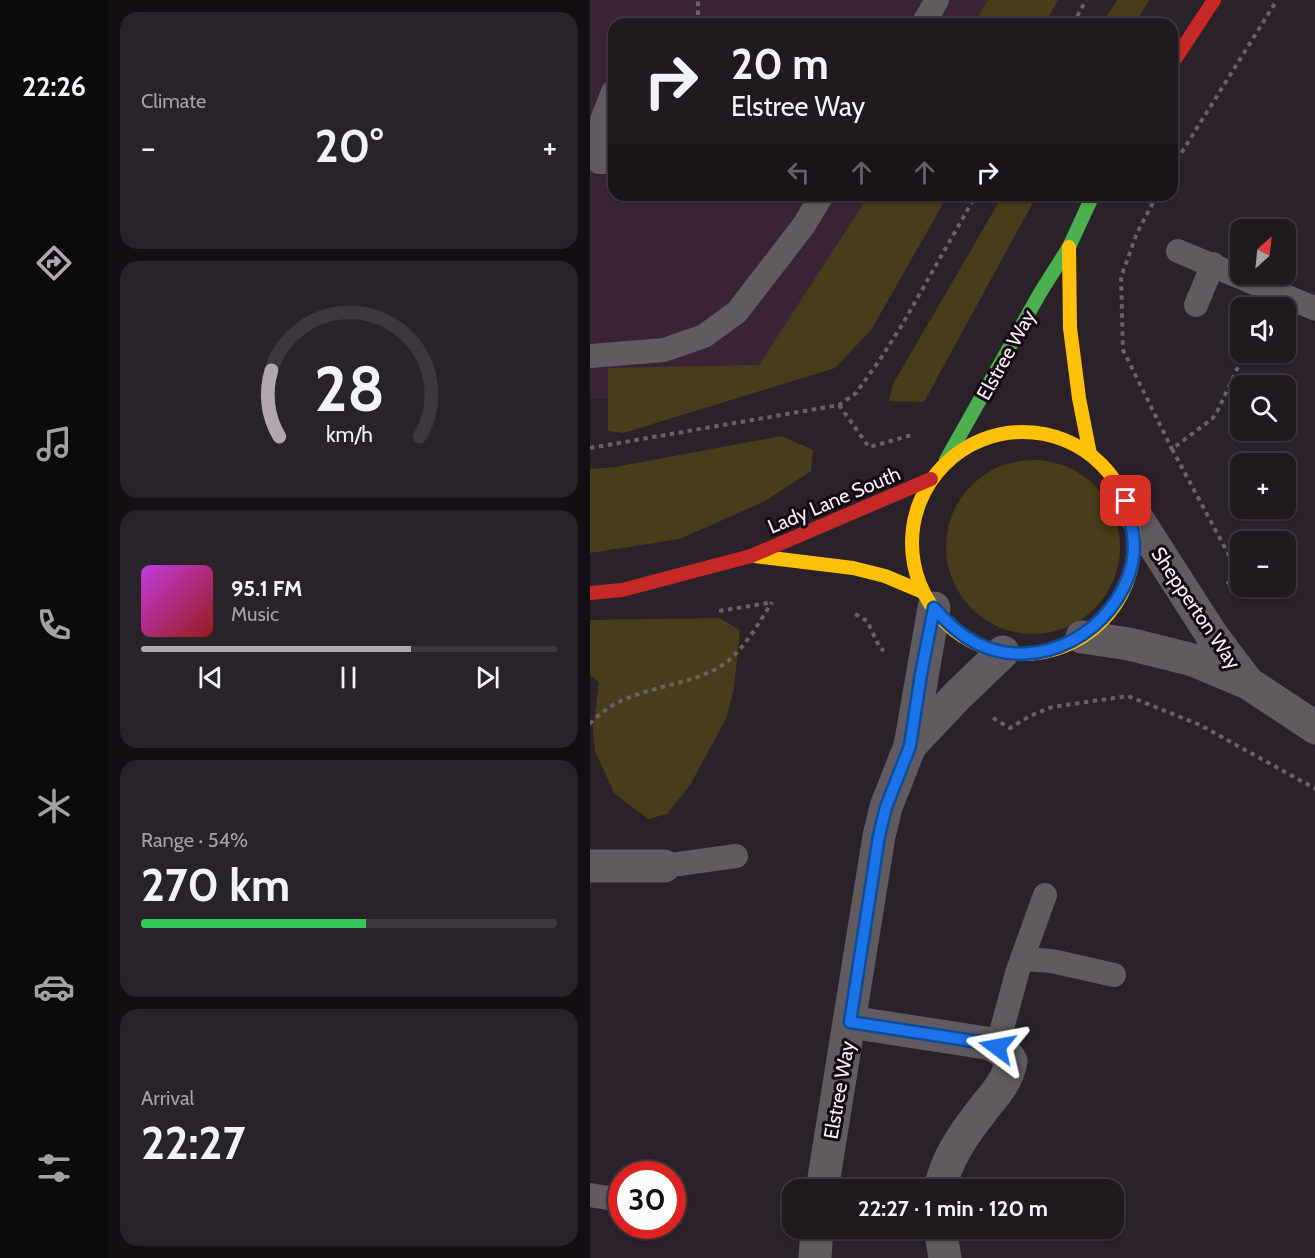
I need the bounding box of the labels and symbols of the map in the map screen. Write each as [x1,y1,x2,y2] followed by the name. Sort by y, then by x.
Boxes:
[1230,219,1296,285] north arrow
[971,306,1041,404] street label: Elstree Way
[764,461,904,539] street label: Lady Lane South
[1100,475,1151,526] pin
[1146,542,1246,674] street label: Shepperton Way
[965,1015,1029,1079] position arrow
[819,1039,859,1141] street label: Elstree Way
[608,1161,686,1239] speed limit sign: 30

